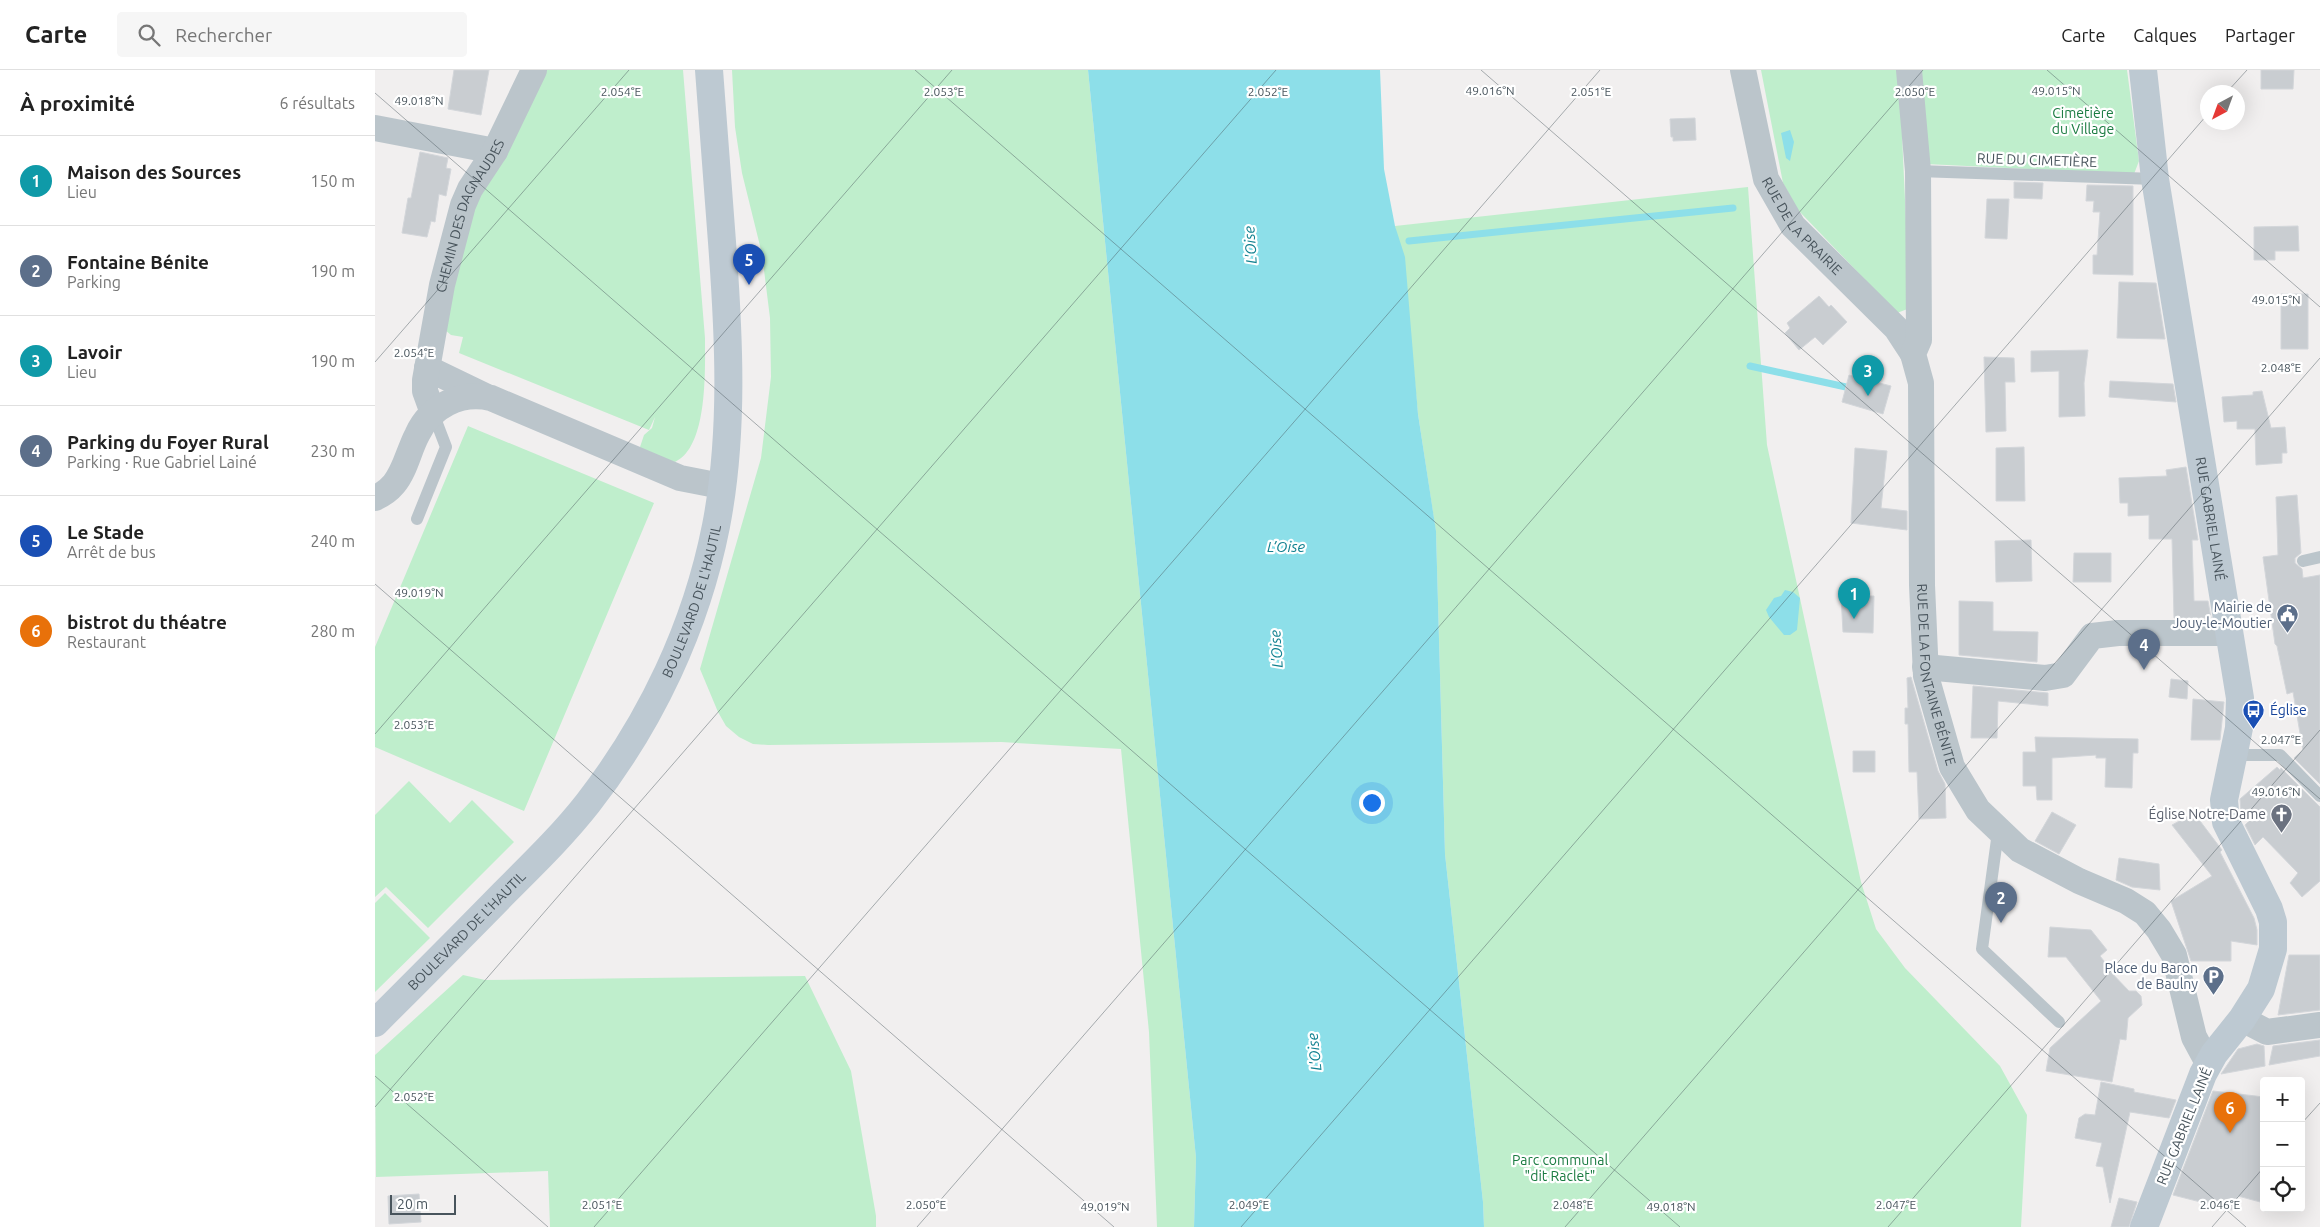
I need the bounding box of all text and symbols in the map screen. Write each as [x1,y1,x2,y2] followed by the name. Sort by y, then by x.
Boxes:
[117,12,467,57] search box
[25,21,87,48] text: Carte
[135,21,163,49] icon: search
[175,24,272,46] text: Rechercher
[2061,25,2105,45] text: Carte
[2133,25,2197,45] text: Calques
[2225,25,2295,45] text: Partager
[1465,84,1515,97] text: 49.016°N
[2031,84,2081,97] text: 49.015°N
[601,85,642,98] text: 2.054°E
[924,85,965,98] text: 2.053°E
[1248,85,1289,98] text: 2.052°E
[1571,85,1612,98] text: 2.051°E
[1895,85,1936,98] text: 2.050°E
[2200,85,2245,130] north arrow
[20,91,135,115] text: À proximité
[279,94,355,112] text: 6 résultats
[394,94,444,107] text: 49.018°N
[2052,105,2114,137] park label: Cimetière du Village
[433,137,507,294] street label: CHEMIN DES DAGNAUDES
[1977,149,2097,170] street label: RUE DU CIMETIÈRE
[67,161,241,183] text: Maison des Sources
[31,172,41,190] text: 1
[310,172,355,190] text: 150 m
[1759,174,1845,278] street label: RUE DE LA PRAIRIE
[67,183,97,201] text: Lieu
[1240,225,1260,265] water label: L'Oise
[733,244,765,285] pin: 5
[67,251,209,273] text: Fontaine Bénite
[31,262,41,280] text: 2
[310,262,355,280] text: 190 m
[67,273,121,291] text: Parking
[2251,293,2301,306] text: 49.015°N
[67,341,122,363] text: Lavoir
[394,346,435,359] text: 2.054°E
[31,352,41,370] text: 3
[310,352,355,370] text: 190 m
[1852,355,1884,396] pin: 3
[2261,361,2302,374] text: 2.048°E
[67,363,97,381] text: Lieu
[67,431,269,453] text: Parking du Foyer Rural
[31,442,41,460] text: 4
[310,442,355,460] text: 230 m
[67,453,257,471] text: Parking · Rue Gabriel Lainé
[2193,456,2230,582] street label: RUE GABRIEL LAINÉ
[67,521,144,543] text: Le Stade
[659,523,724,680] street label: BOULEVARD DE L'HAUTIL
[31,532,41,550] text: 5
[310,532,355,550] text: 240 m
[1267,538,1306,555] water label: L’Oise
[67,543,156,561] text: Arrêt de bus
[1838,578,1870,619] pin: 1
[1914,583,1959,768] street label: RUE DE LA FONTAINE BÉNITE
[394,586,444,599] text: 49.019°N
[2172,599,2273,631] place label: Mairie de Jouy-le-Moutier
[2276,603,2300,634] public building icon: Mairie de Jouy-le-Moutier
[67,611,227,633] text: bistrot du théatre
[31,622,41,640] text: 6
[310,622,355,640] text: 280 m
[1266,629,1286,669] water label: L'Oise
[2128,629,2160,670] pin: 4
[67,633,146,651] text: Restaurant
[2242,698,2266,729] bus stop icon: Église
[2270,701,2307,718] place label: Église
[394,718,435,731] text: 2.053°E
[2261,733,2302,746] text: 2.047°E
[2251,785,2301,798] text: 49.016°N
[1359,790,1385,816] your location
[2270,802,2294,833] church icon: Église Notre-Dame
[2149,805,2266,822] place label: Église Notre-Dame
[405,868,529,993] street label: BOULEVARD DE L'HAUTIL
[1985,882,2017,923] pin: 2
[2104,960,2198,992] place label: Place du Baron de Baulny
[2202,964,2226,995] parking icon: Place du Baron de Baulny
[1304,1032,1324,1072] water label: L'Oise
[2152,1064,2215,1187] street label: RUE GABRIEL LAINÉ
[2260,1077,2305,1212] map controls
[2260,1077,2305,1122] button: +
[394,1090,435,1103] text: 2.052°E
[2214,1092,2246,1133] pin: 6
[2260,1122,2305,1167] button: −
[1512,1152,1608,1184] park label: Parc communal "dit Raclet"
[2260,1167,2305,1212] button: locate
[390,1192,456,1215] scale bar
[397,1196,428,1212] text: 20 m
[582,1198,623,1211] text: 2.051°E
[906,1198,947,1211] text: 2.050°E
[1229,1198,1270,1211] text: 2.049°E
[1553,1198,1594,1211] text: 2.048°E
[1876,1198,1917,1211] text: 2.047°E
[2200,1198,2241,1211] text: 2.046°E
[1080,1200,1130,1213] text: 49.019°N
[1646,1200,1696,1213] text: 49.018°N

